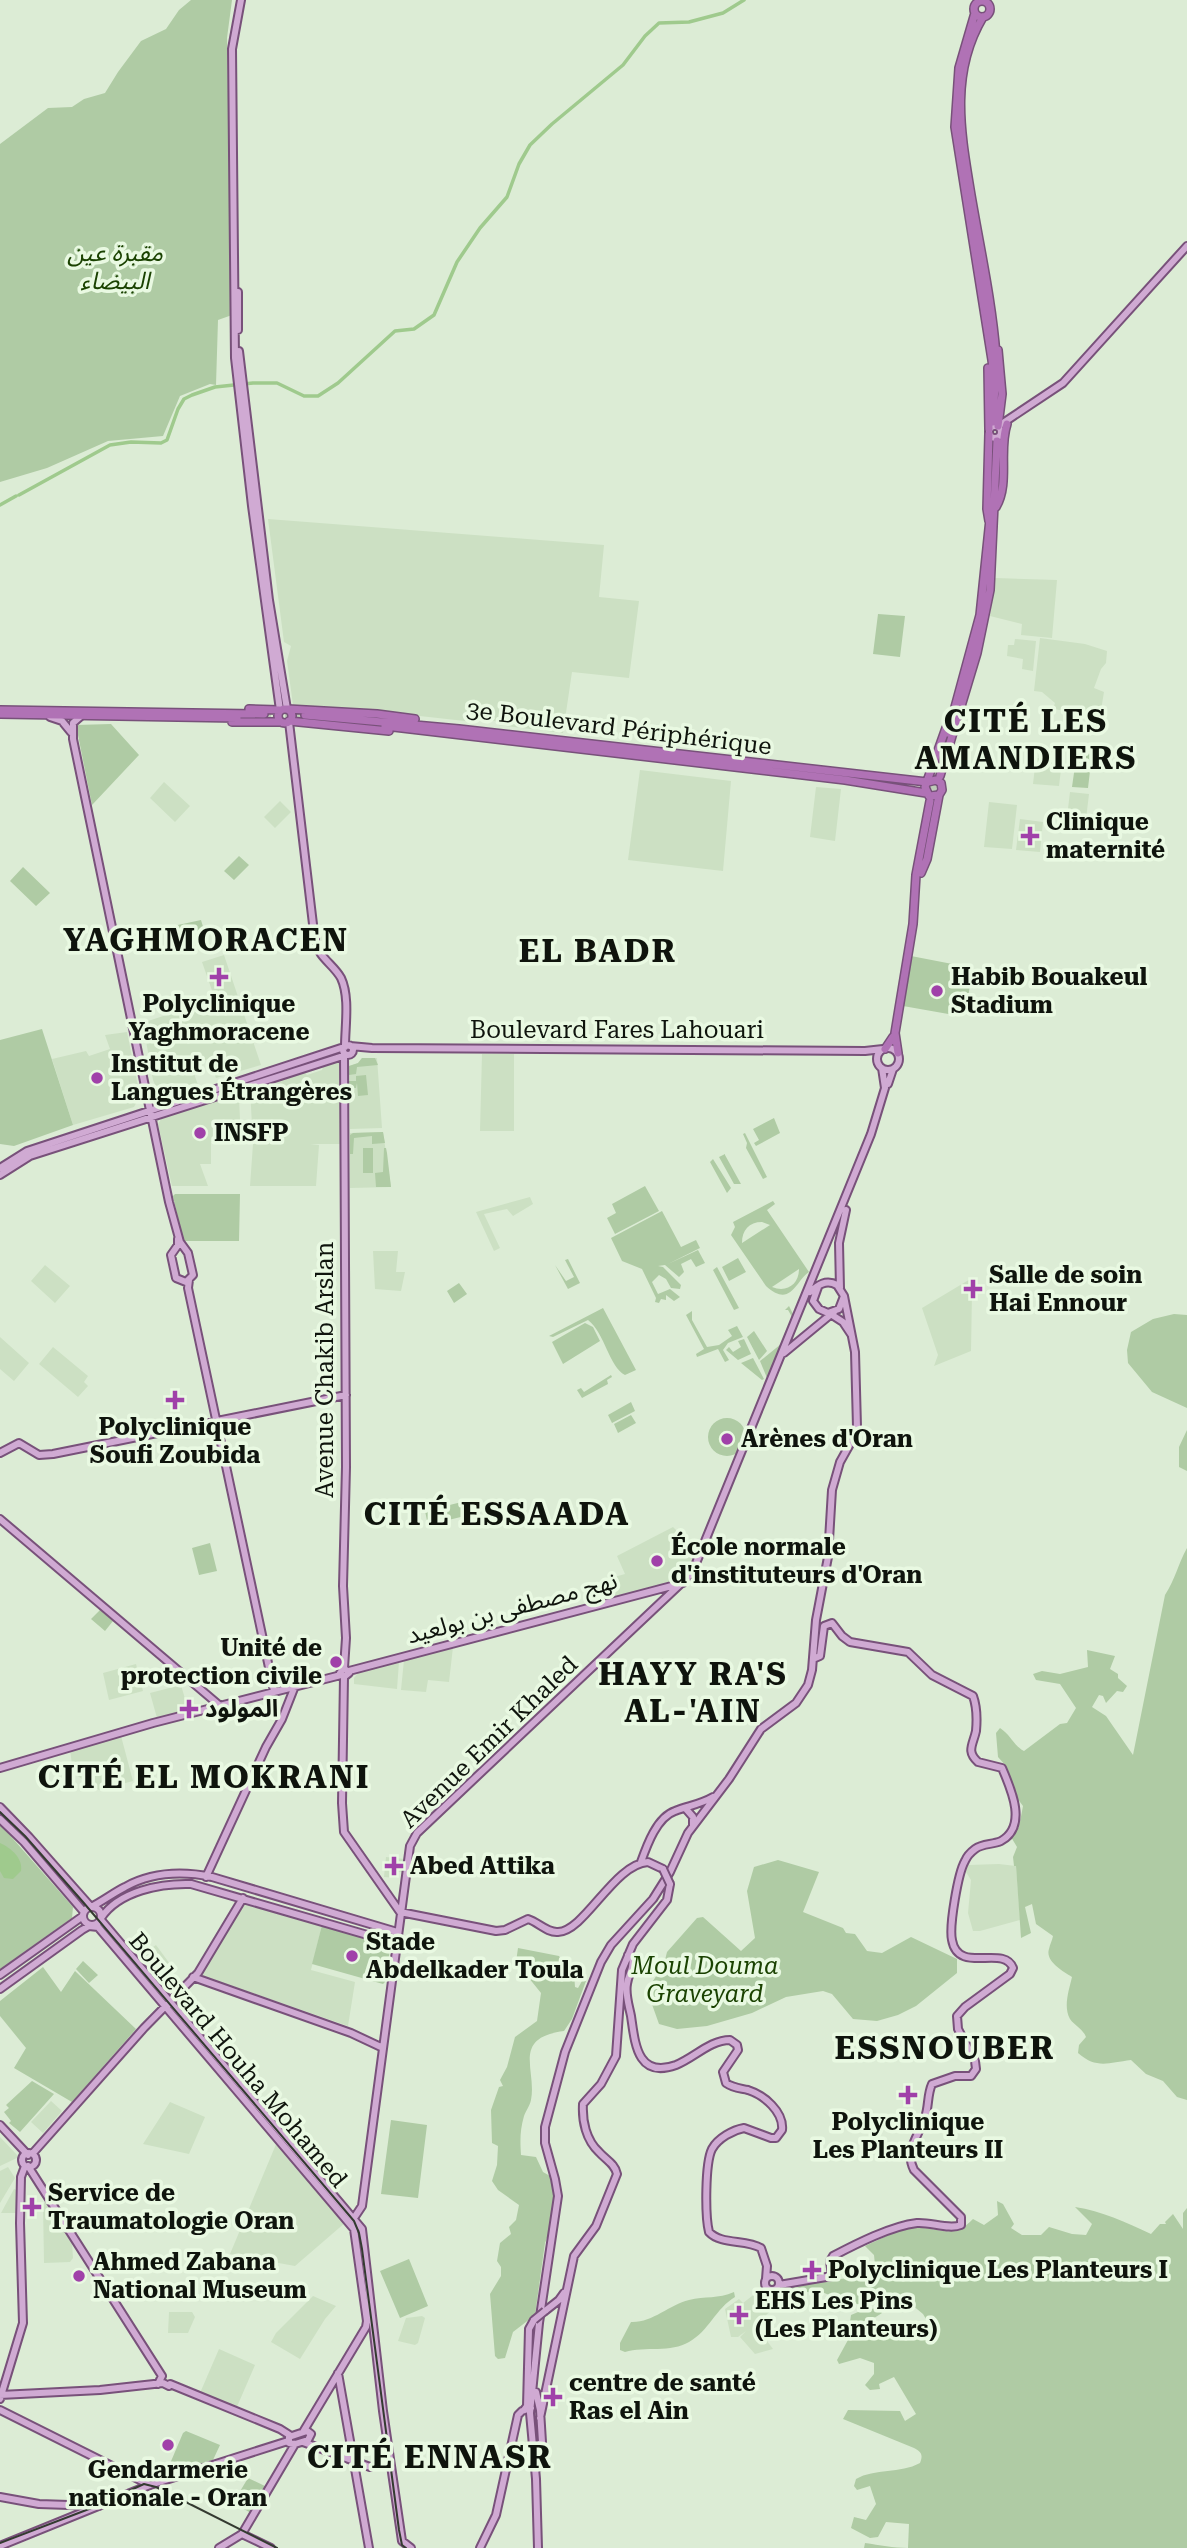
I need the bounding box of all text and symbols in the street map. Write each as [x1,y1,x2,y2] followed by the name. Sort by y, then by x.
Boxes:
[67,239,163,295] park label: مقبرة عين البيضاء
[465,695,773,761] street label: 3e Boulevard Périphérique
[915,701,1137,777] district label: CITÉ LES AMANDIERS
[1046,808,1165,864] place label: Clinique maternité
[1020,826,1040,846] marker: Clinique maternité
[63,921,349,959] district label: YAGHMORACEN
[519,932,677,970] district label: EL BADR
[951,963,1147,1019] place label: Habib Bouakeul Stadium
[209,967,229,987] marker: Polyclinique Yaghmoracene
[929,983,945,999] marker: Habib Bouakeul Stadium
[128,990,310,1046] place label: Polyclinique Yaghmoracene
[470,1016,764,1044] street label: Boulevard Fares Lahouari
[111,1050,352,1106] place label: Institut de Langues Étrangères
[89,1070,105,1086] marker: Institut de Langues Étrangères
[214,1119,289,1147] place label: INSFP
[192,1125,208,1141] marker: INSFP
[311,1242,339,1498] street label: Avenue Chakib Arslan
[989,1261,1142,1317] place label: Salle de soin Hai Ennour
[963,1279,983,1299] marker: Salle de soin Hai Ennour
[165,1390,185,1410] marker: Polyclinique Soufi Zoubida
[90,1413,260,1469] place label: Polyclinique Soufi Zoubida
[741,1425,913,1453] place label: Arènes d'Oran
[719,1431,735,1447] marker: Arènes d'Oran
[364,1494,630,1533] district label: CITÉ ESSAADA
[671,1531,922,1589] place label: École normale d'instituteurs d'Oran
[649,1553,665,1569] marker: École normale d'instituteurs d'Oran
[404,1566,621,1652] street label: نهج مصطفى بن بولعيد
[121,1634,322,1690] place label: Unité de protection civile
[395,1650,583,1834] street label: Avenue Emir Khaled
[328,1654,344,1670] marker: Unité de protection civile
[598,1655,788,1730] district label: HAYY RA'S AL-'AIN
[205,1695,278,1723] place label: المولود
[179,1699,199,1719] marker: المولود
[38,1757,370,1796] district label: CITÉ EL MOKRANI
[410,1852,555,1880] place label: Abed Attika
[384,1856,404,1876] marker: Abed Attika
[123,1927,353,2193] street label: Boulevard Houha Mohamed
[366,1928,584,1984] place label: Stade Abdelkader Toula
[344,1948,360,1964] marker: Stade Abdelkader Toula
[630,1952,779,2008] park label: Moul Douma Graveyard
[834,2029,1056,2067] district label: ESSNOUBER
[898,2085,918,2105] marker: Polyclinique Les Planteurs II
[813,2108,1003,2164] place label: Polyclinique Les Planteurs II
[48,2179,294,2235] place label: Service de Traumatologie Oran
[22,2197,42,2217] marker: Service de Traumatologie Oran
[93,2248,307,2304] place label: Ahmed Zabana National Museum
[828,2256,1168,2284] place label: Polyclinique Les Planteurs I
[802,2260,822,2280] marker: Polyclinique Les Planteurs I
[71,2268,87,2284] marker: Ahmed Zabana National Museum
[755,2287,938,2343] place label: EHS Les Pins (Les Planteurs)
[729,2305,749,2325] marker: EHS Les Pins (Les Planteurs)
[569,2369,756,2425] place label: centre de santé Ras el Ain
[543,2387,563,2407] marker: centre de santé Ras el Ain
[160,2437,176,2453] marker: Gendarmerie nationale - Oran
[307,2437,553,2476] district label: CITÉ ENNASR
[69,2456,267,2512] place label: Gendarmerie nationale - Oran

